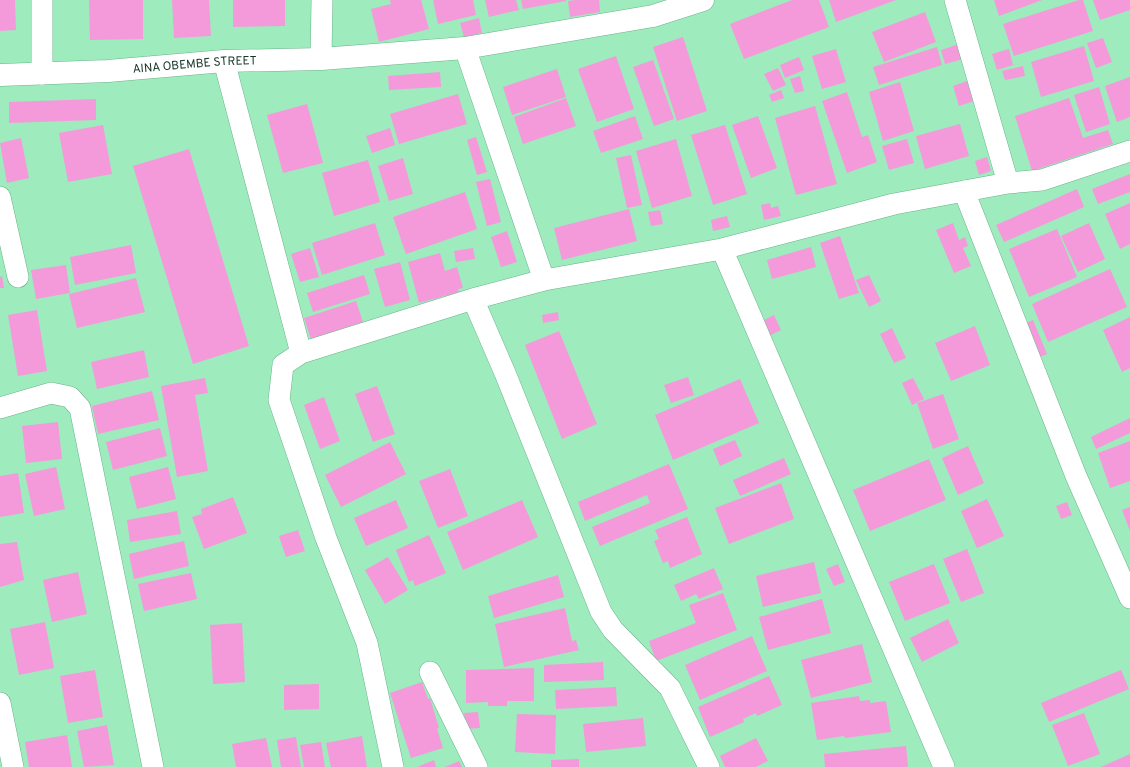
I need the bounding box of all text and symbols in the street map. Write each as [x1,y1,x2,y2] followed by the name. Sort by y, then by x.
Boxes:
[132,53,257,78] street label: AINA OBEMBE STREET

